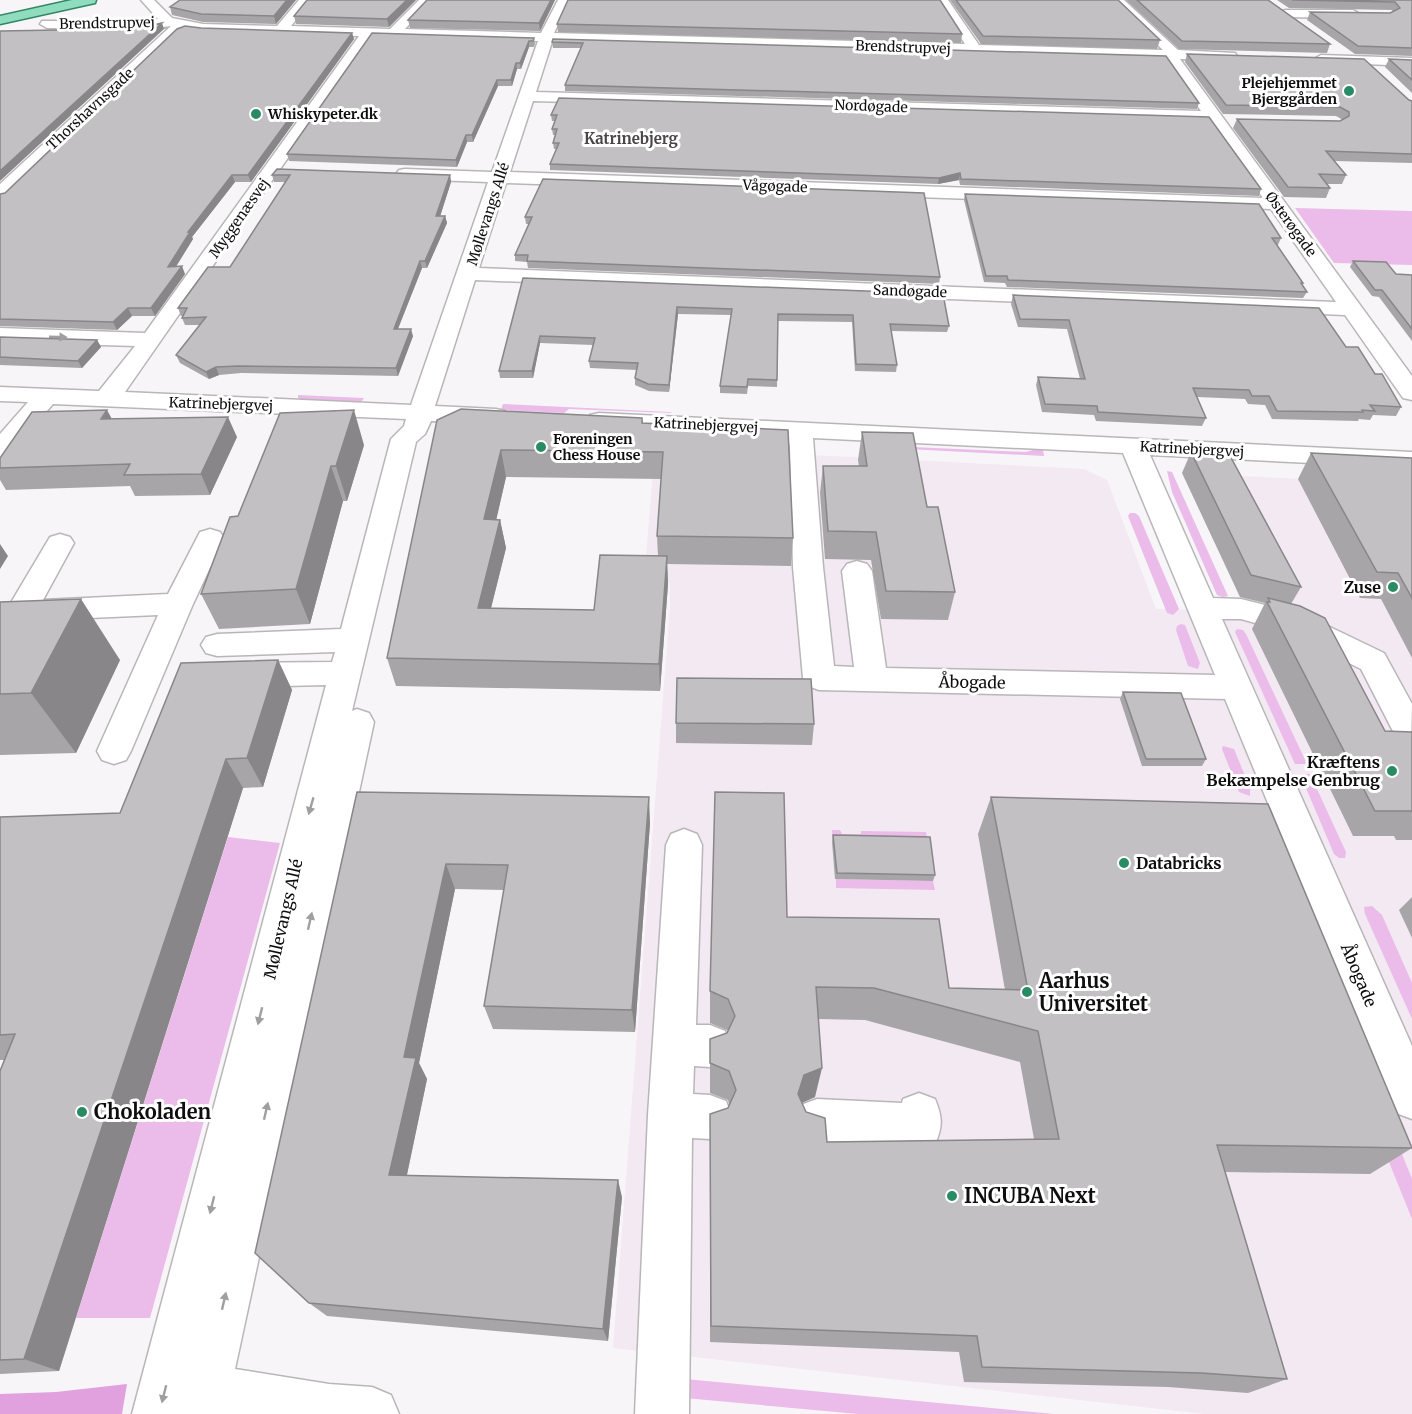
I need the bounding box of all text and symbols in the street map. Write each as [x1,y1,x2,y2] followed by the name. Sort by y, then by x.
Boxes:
[59,13,155,33] street label: Brendstrupvej
[855,36,951,58] street label: Brendstrupvej
[43,64,137,154] street label: Thorshavnsgade
[1241,74,1337,108] place label: Plejehjemmet Bjerggården
[1342,84,1356,98] marker: Plejehjemmet Bjerggården
[834,96,908,116] street label: Nordøgade
[267,105,379,123] place label: Whiskypeter.dk
[249,107,263,121] marker: Whiskypeter.dk
[584,129,679,148] district label: Katrinebjerg
[463,160,513,268] street label: Møllevangs Allé
[205,175,273,261] street label: Myggenæsvej
[741,176,808,196] street label: Vågøgade
[1261,188,1321,260] street label: Østerøgade
[873,281,947,301] street label: Sandøgade
[49,332,68,341] one-way arrow
[168,393,274,415] street label: Katrinebjergvej
[653,413,759,437] street label: Katrinebjergvej
[553,430,641,464] place label: Foreningen Chess House
[1139,437,1245,461] street label: Katrinebjergvej
[534,440,548,454] marker: Foreningen Chess House
[1344,577,1381,597] place label: Zuse
[1386,580,1400,594] marker: Zuse
[937,670,1006,693] street label: Åbogade
[1206,752,1380,790] place label: Kræftens Bekæmpelse Genbrug
[1385,764,1399,778] marker: Kræftens Bekæmpelse Genbrug
[306,797,315,815] one-way arrow
[1136,853,1222,873] place label: Databricks
[1117,856,1131,870] marker: Databricks
[259,857,307,981] street label: Møllevangs Allé
[305,912,315,930] one-way arrow
[1336,939,1382,1010] street label: Åbogade
[1038,968,1148,1016] place label: Aarhus Universitet
[1020,985,1034,999] marker: Aarhus Universitet
[254,1007,264,1025] one-way arrow
[94,1099,211,1124] place label: Chokoladen
[262,1102,272,1120] one-way arrow
[75,1105,89,1119] marker: Chokoladen
[964,1183,1096,1208] place label: INCUBA Next
[945,1189,959,1203] marker: INCUBA Next
[206,1196,216,1214] one-way arrow
[220,1291,229,1310] one-way arrow
[159,1385,168,1403] one-way arrow

